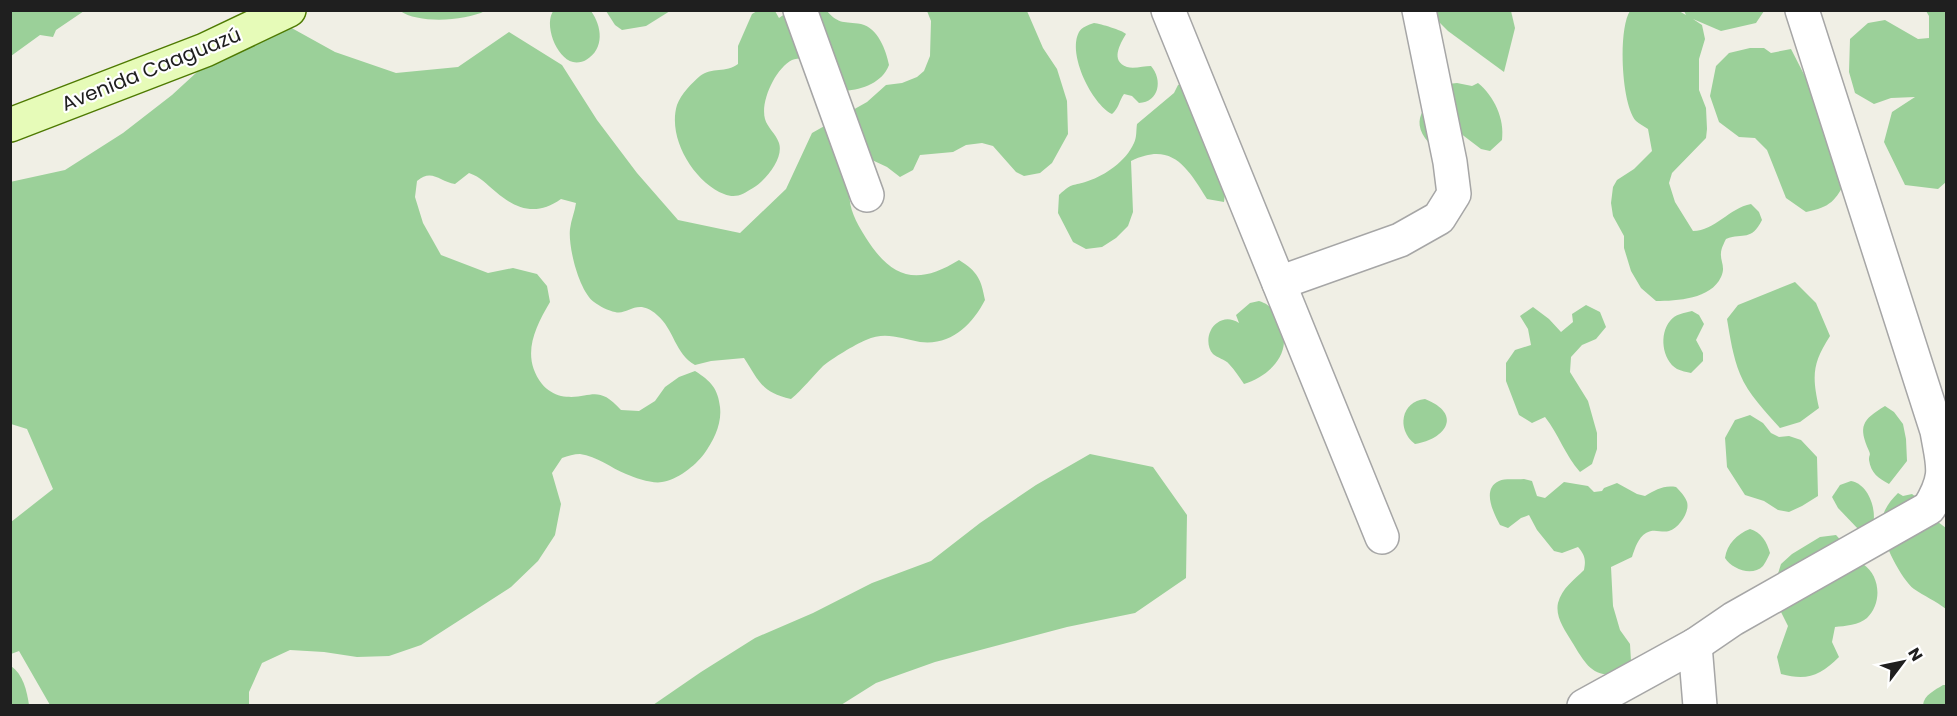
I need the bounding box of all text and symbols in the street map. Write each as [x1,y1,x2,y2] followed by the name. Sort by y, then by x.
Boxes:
[57,20,245,118] street label: Avenida Caaguazú
[1873,632,1933,692] north arrow
[1902,643,1928,666] text: N

